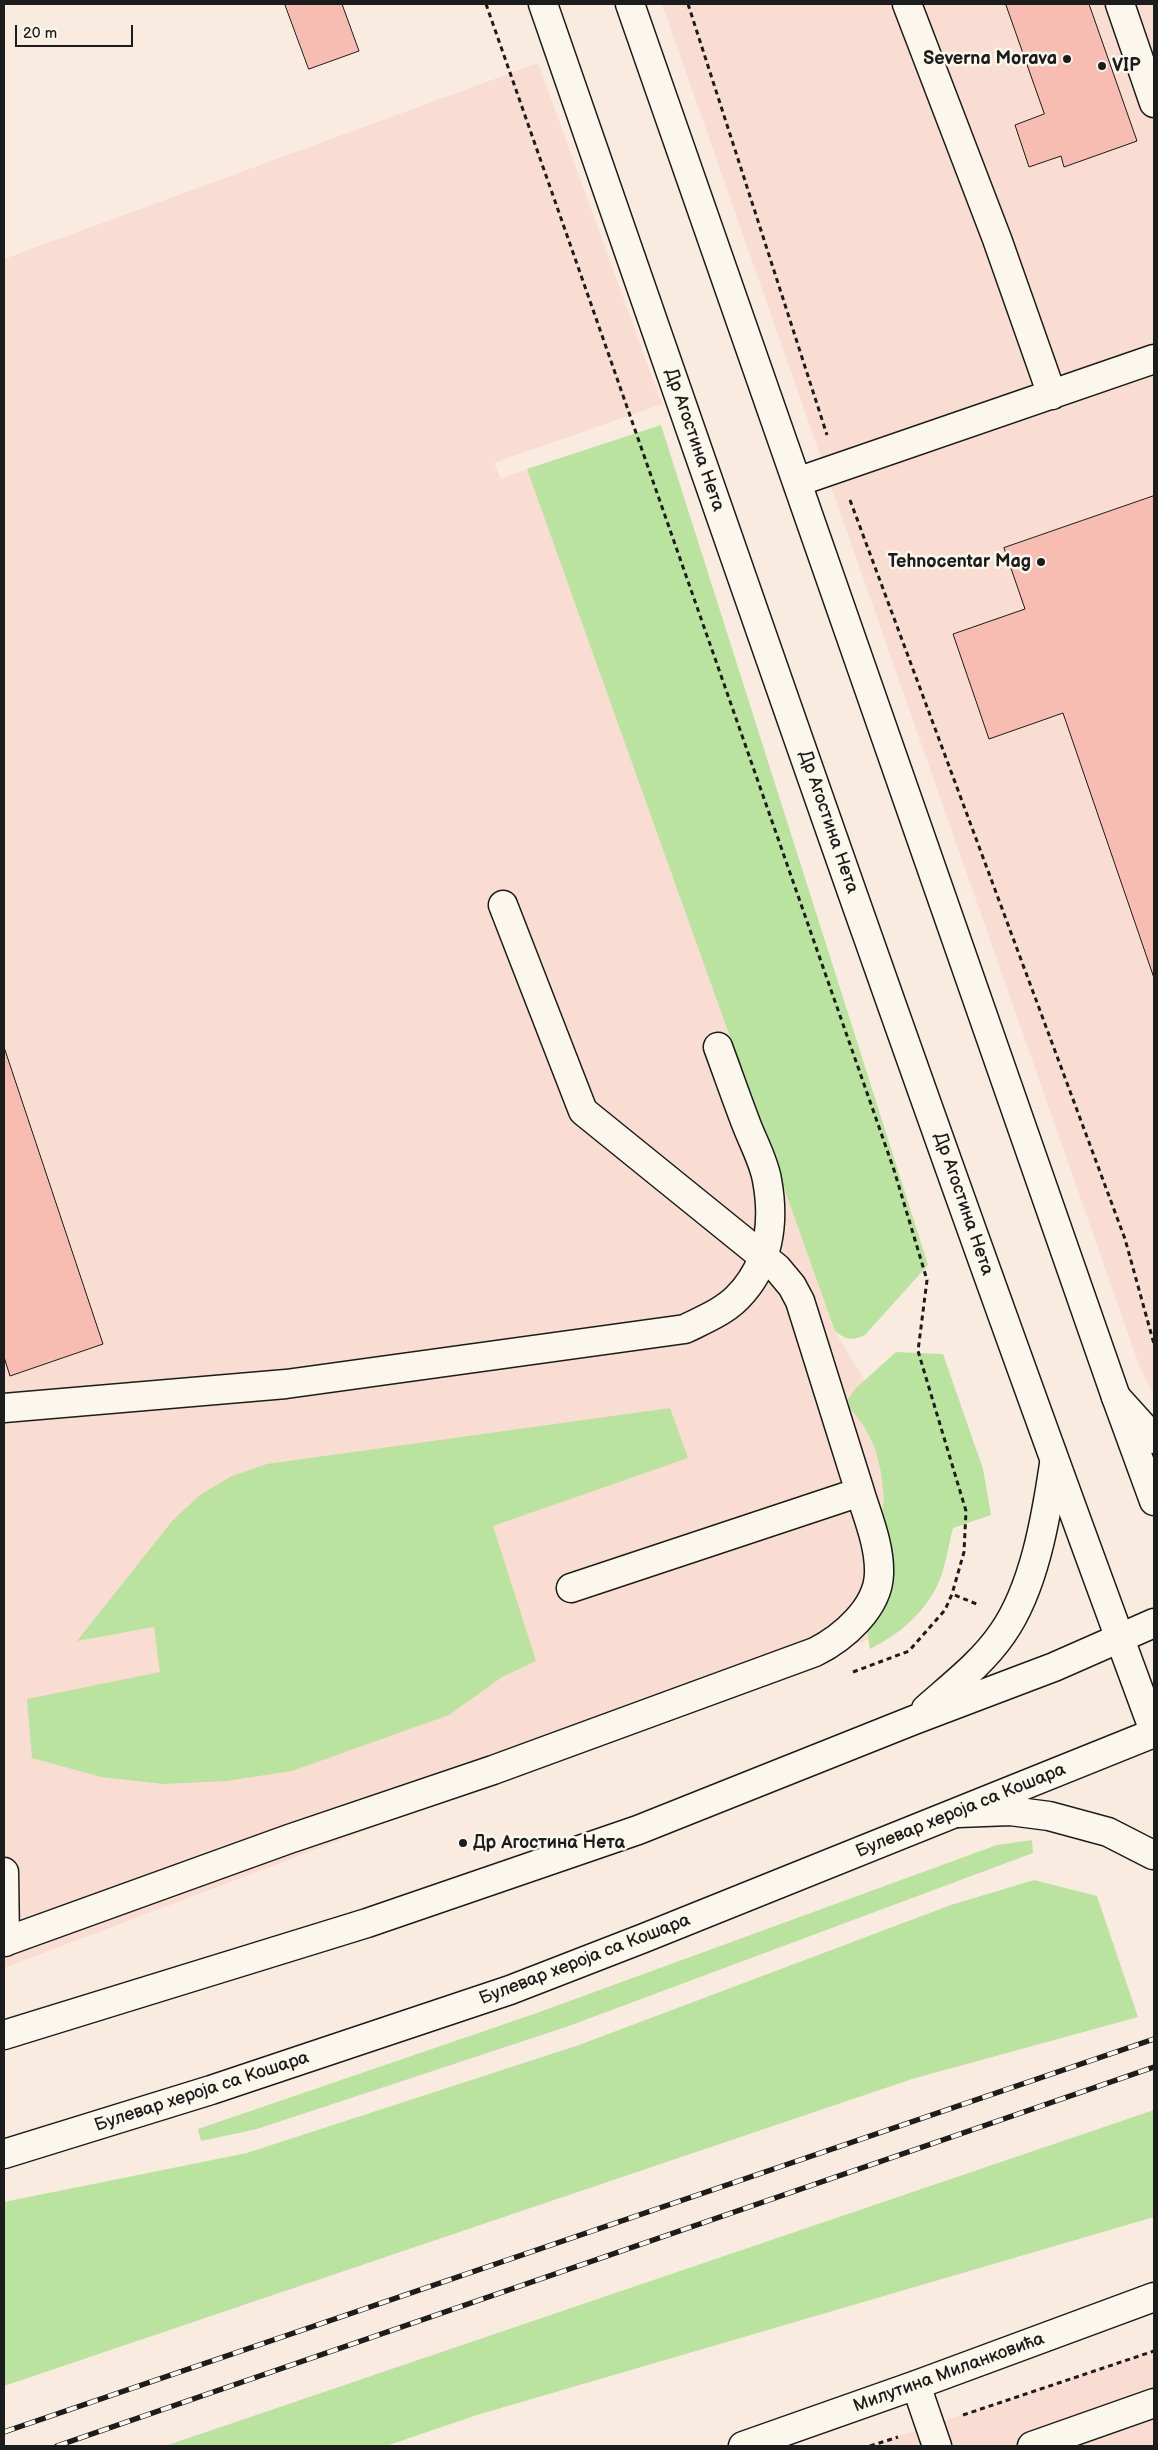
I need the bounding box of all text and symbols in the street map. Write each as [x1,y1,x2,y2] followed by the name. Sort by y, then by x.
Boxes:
[18,15,135,47] scale bar
[23,24,57,43] text: 20 m
[923,48,1057,70] place label: Severna Morava
[1061,53,1073,65] marker: Severna Morava
[1112,55,1140,77] place label: VIP
[1096,60,1108,72] marker: VIP
[659,366,729,514] street label: Др Агостина Нета
[888,551,1031,573] place label: Tehnocentar Mag
[1035,556,1047,568] marker: Tehnocentar Mag
[793,748,863,896] street label: Др Агостина Нета
[928,1130,998,1278] street label: Др Агостина Нета
[853,1759,1069,1863] street label: Булевар хероја са Кошара
[473,1832,625,1854] place label: Др Агостина Нета
[457,1837,469,1849] marker: Др Агостина Нета
[477,1910,693,2010] street label: Булевар хероја са Кошара
[92,2047,312,2137] street label: Булевар хероја са Кошара
[851,2328,1047,2418] street label: Милутина Миланковића

